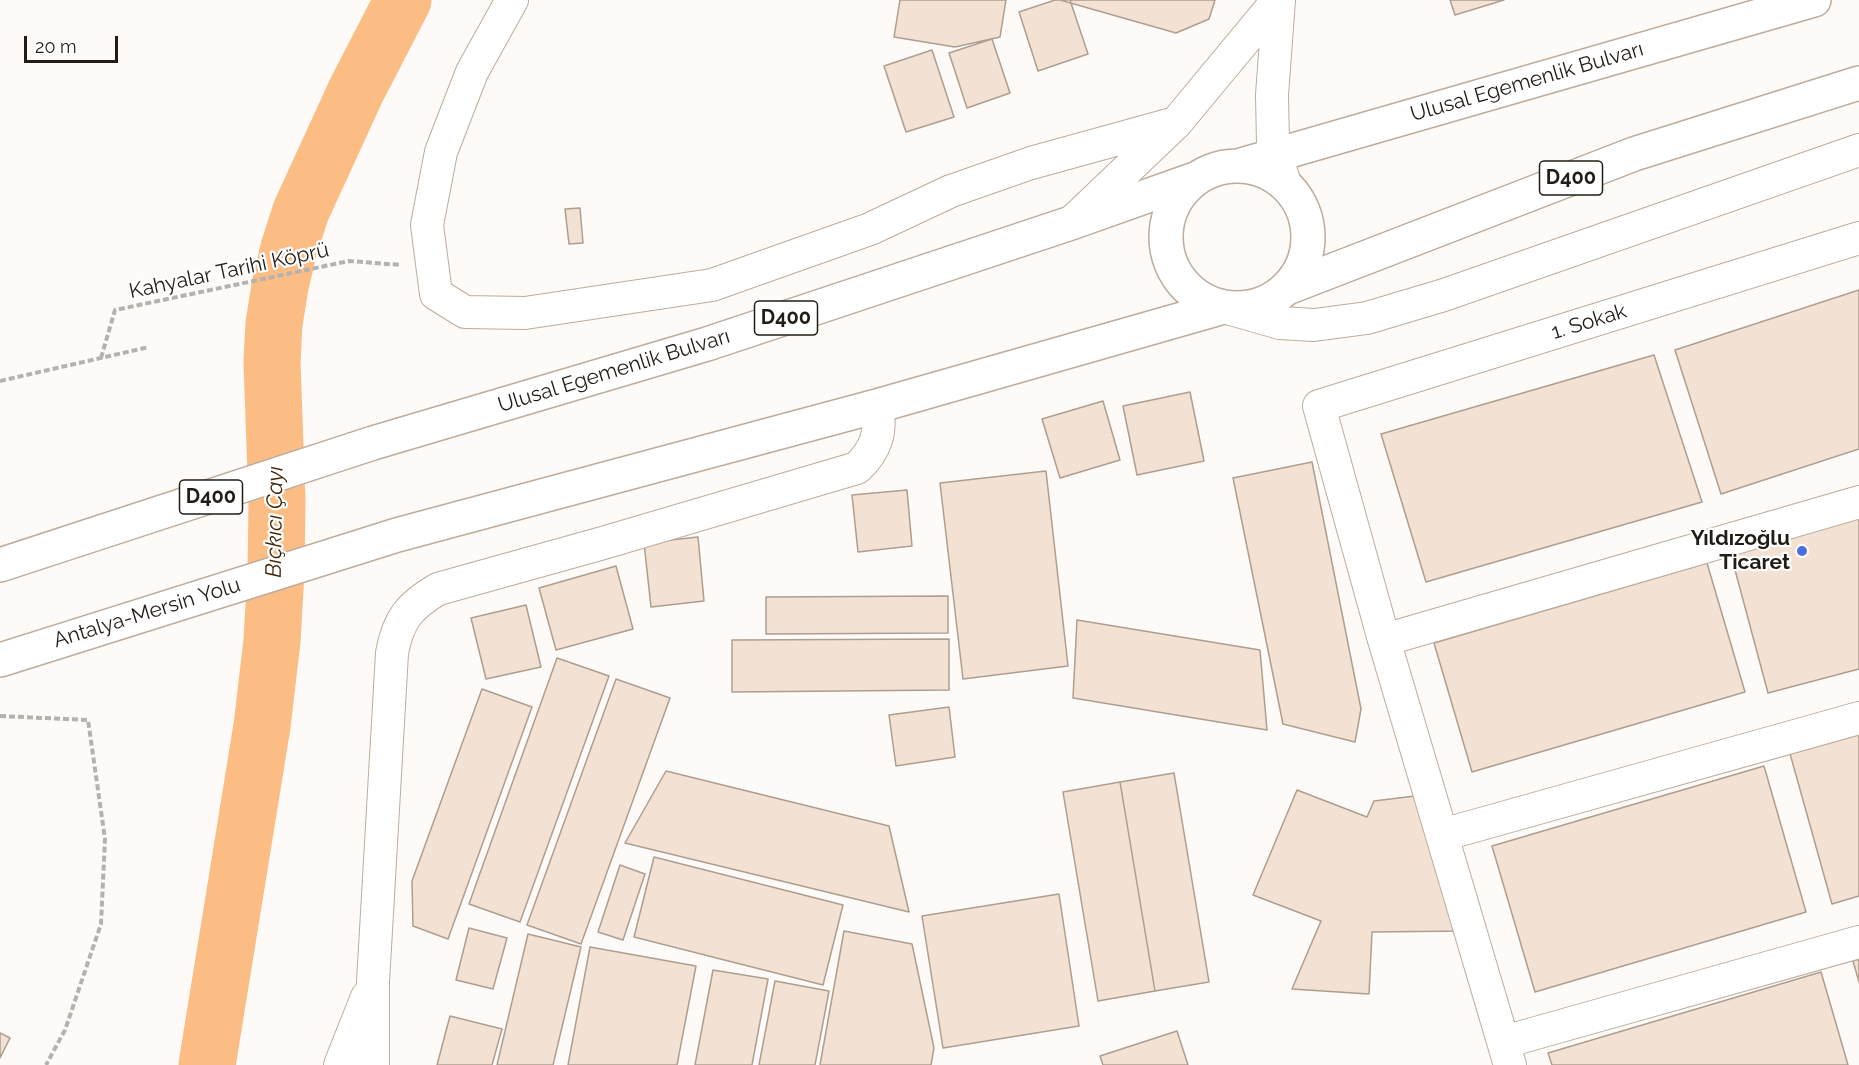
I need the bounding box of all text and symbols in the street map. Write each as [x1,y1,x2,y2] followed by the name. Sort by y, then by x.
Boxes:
[27,24,122,62] scale bar
[35,36,77,57] text: 20 m
[1408,37,1646,127] street label: Ulusal Egemenlik Bulvarı
[1540,161,1602,195] road number: D400
[127,238,331,304] street label: Kahyalar Tarihi Köprü
[1548,299,1630,345] street label: 1. Sokak
[754,301,818,335] road number: D400
[495,324,733,418] street label: Ulusal Egemenlik Bulvarı
[261,466,289,578] water label: Bıçkıcı Çayı
[180,480,242,514] road number: D400
[1691,526,1790,576] place label: Yıldızoğlu Ticaret
[1795,544,1809,558] marker: Yıldızoğlu Ticaret
[50,573,244,653] street label: Antalya-Mersin Yolu

